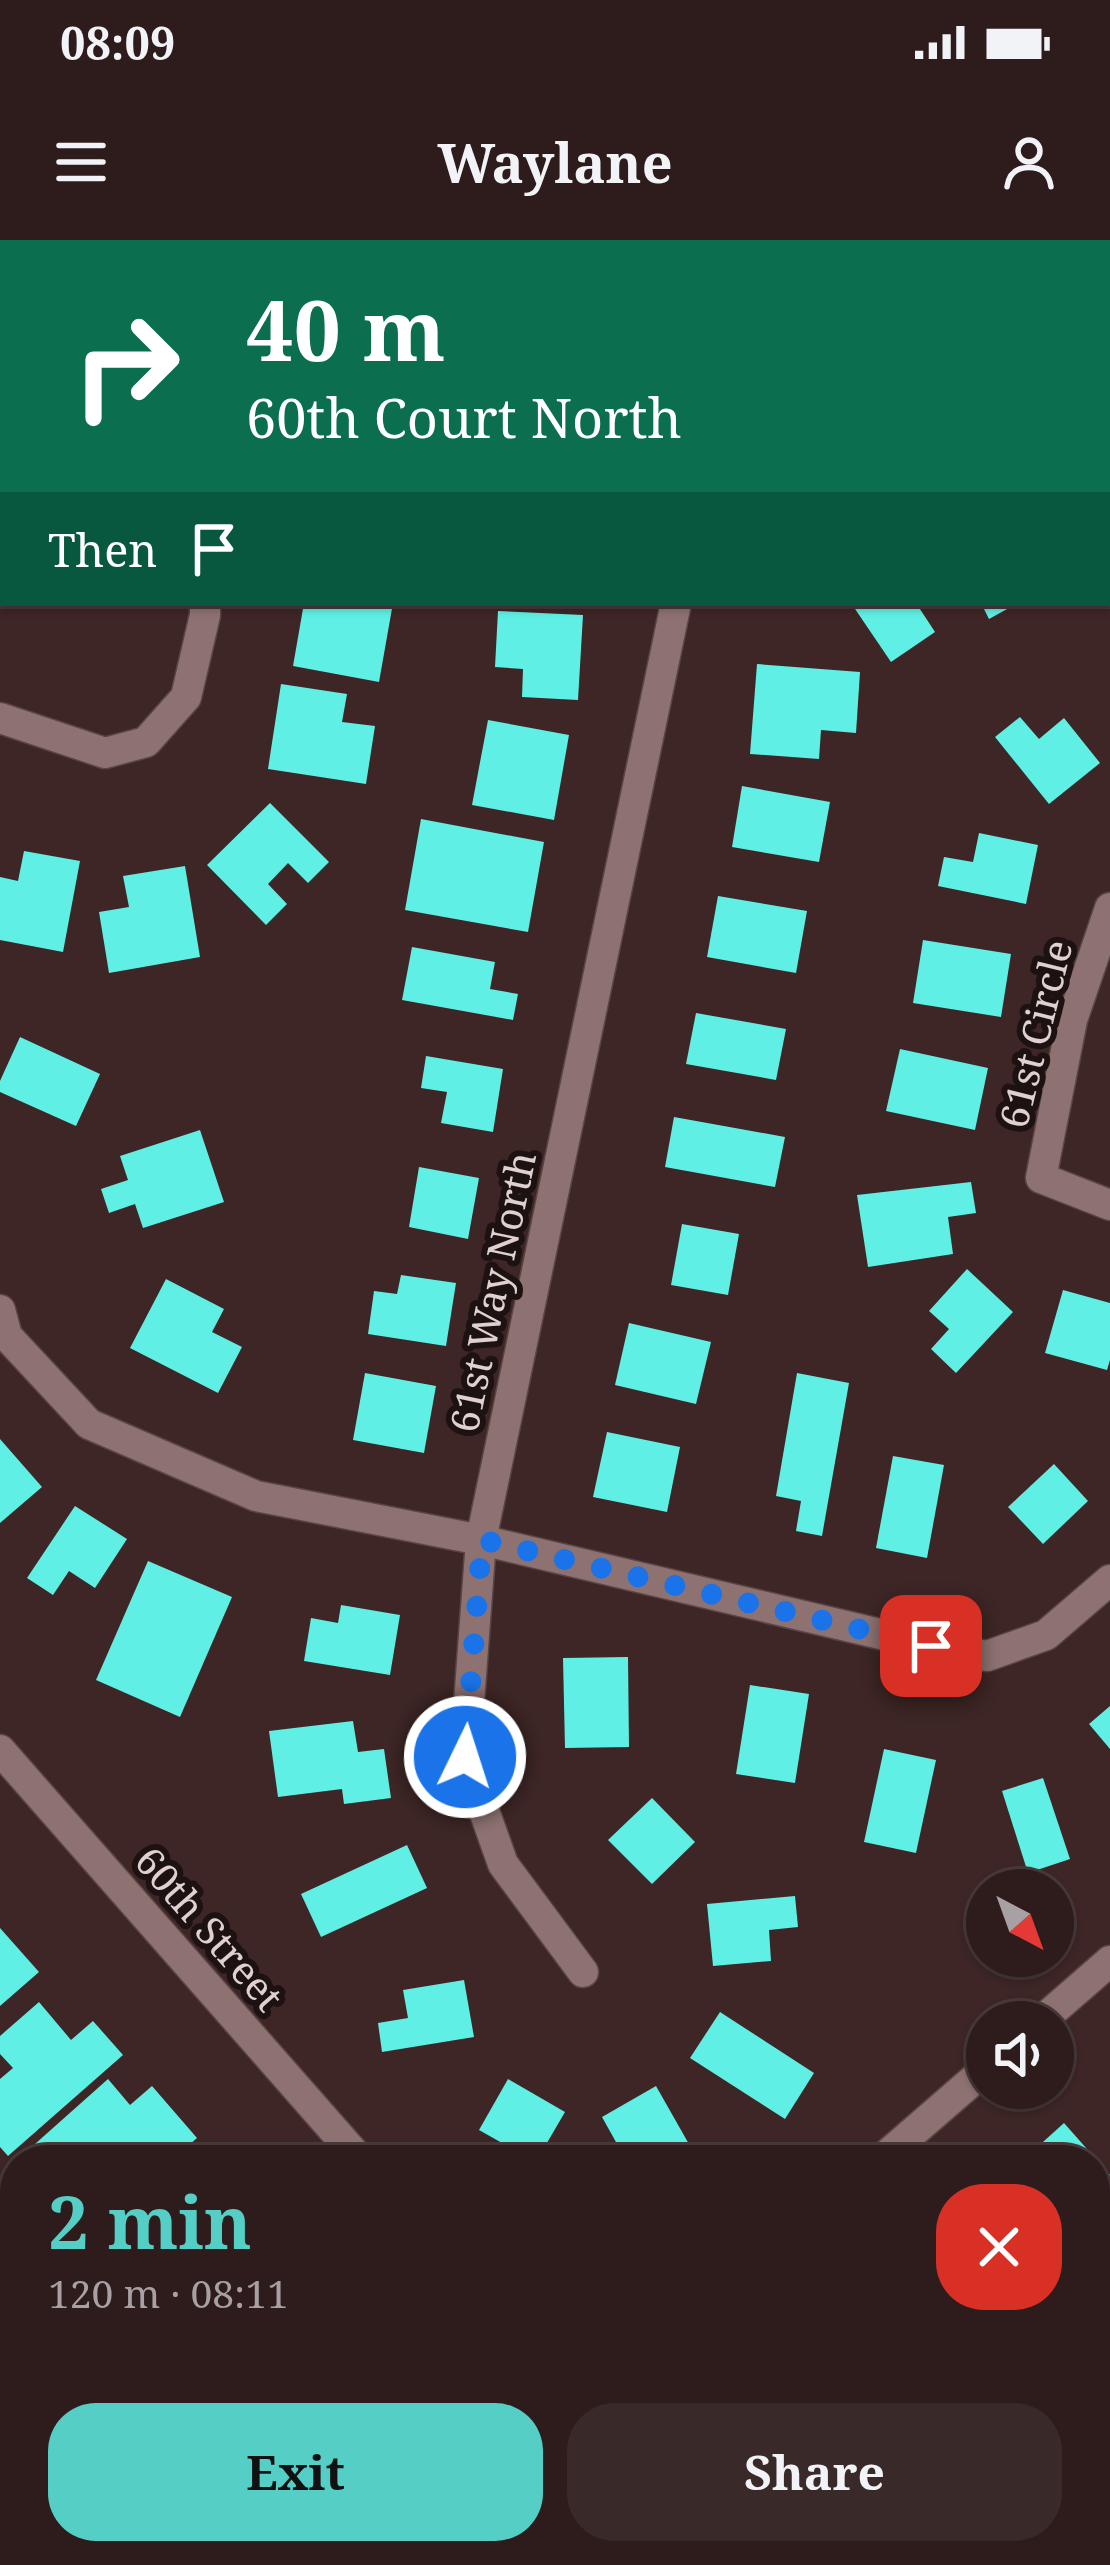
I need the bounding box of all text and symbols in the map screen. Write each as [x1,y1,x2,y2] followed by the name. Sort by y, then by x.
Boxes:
[60,12,175,73] text: 08:09
[437,125,673,199] text: Waylane
[48,129,114,195] icon: menu
[996,129,1062,195] icon: person
[246,271,446,386] text: 40 m
[48,288,204,444] icon: right
[246,380,682,454] text: 60th Court North
[181,516,247,582] icon: arrive
[48,519,157,580] text: Then
[986,934,1083,1133] street label: 61st Circle
[436,1146,547,1437] street label: 61st Way North
[880,1595,982,1697] pin
[898,1613,964,1679] icon: arrive
[402,1694,528,1820] position arrow
[124,1835,296,2021] street label: 60th Street
[966,1869,1074,1977] north arrow
[966,1869,1074,2109] map controls
[966,2001,1074,2109] button: sound
[48,2172,252,2270] text: 2 min
[936,2184,1062,2310] button: close
[48,2266,289,2319] text: 120 m · 08:11
[48,2403,543,2541] button: Exit
[567,2403,1062,2541] button: Share

